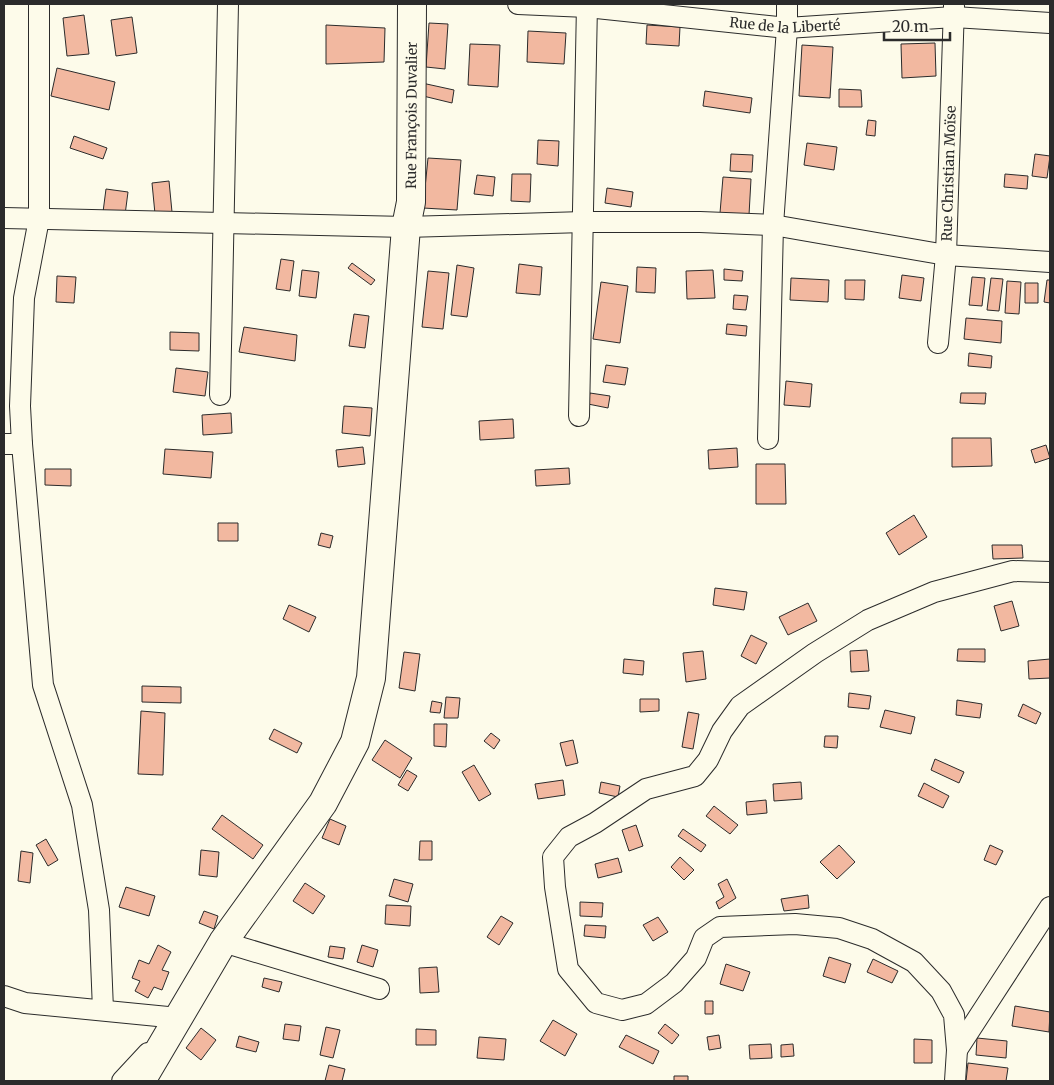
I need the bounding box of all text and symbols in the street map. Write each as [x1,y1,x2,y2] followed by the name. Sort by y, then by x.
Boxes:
[884,10,950,42] scale bar
[729,13,841,37] street label: Rue de la Liberté
[892,17,929,36] text: 20 m
[402,42,421,189] street label: Rue François Duvalier
[937,105,960,242] street label: Rue Christian Moïse

